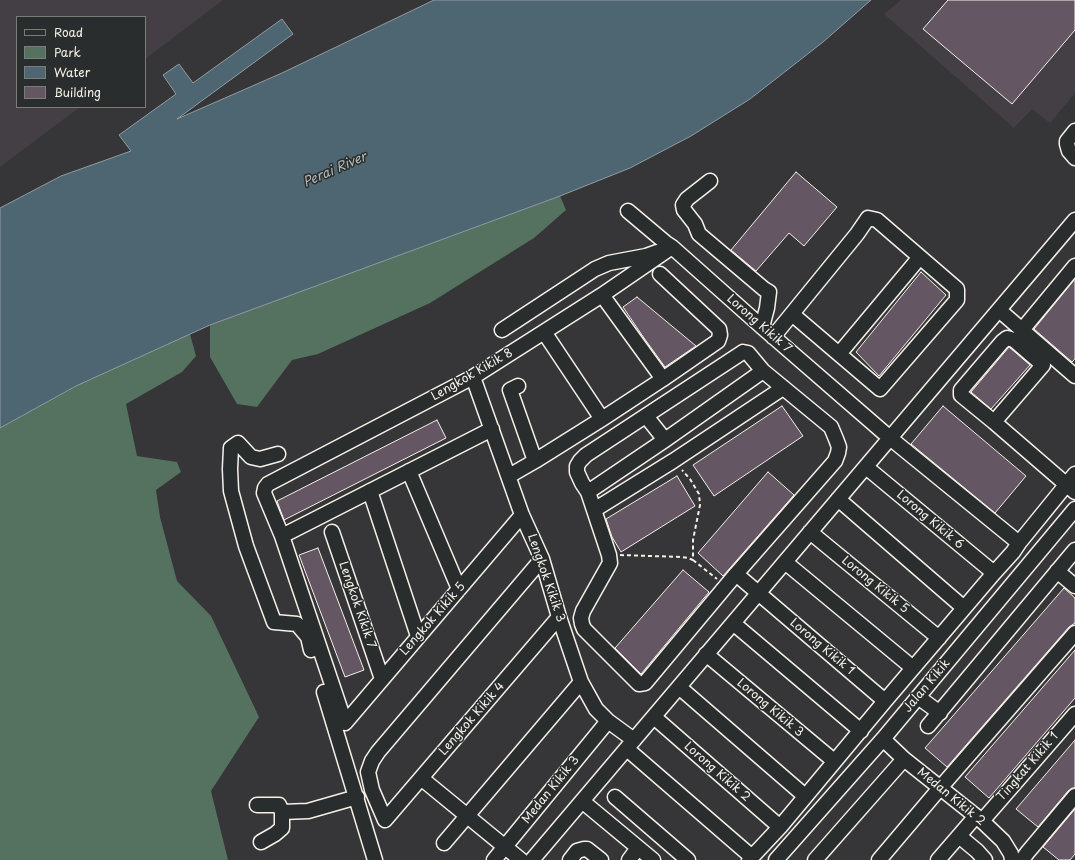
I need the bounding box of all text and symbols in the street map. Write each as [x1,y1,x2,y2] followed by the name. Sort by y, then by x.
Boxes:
[16,16,146,108] legend
[54,23,83,41] text: Road
[54,43,81,61] text: Park
[54,63,90,81] text: Water
[54,83,101,101] text: Building
[301,149,369,191] water label: Perai River
[724,292,794,356] street label: Lorong Kikik 7
[429,346,515,404] street label: Lengkok Kikik 8
[894,488,966,552] street label: Lorong Kikik 6
[524,532,568,624] street label: Lengkok Kikik 3
[839,554,911,616] street label: Lorong Kikik 5
[335,560,379,650] street label: Lengkok Kikik 7
[397,580,469,658] street label: Lengkok Kikik 5
[787,616,857,678] street label: Lorong Kikik 1
[901,657,953,715] street label: Jalan Kikik
[734,676,806,740] street label: Lorong Kikik 3
[436,679,508,759] street label: Lengkok Kikik 4
[994,730,1062,804] street label: Tingkat Kikik 1
[681,739,753,805] street label: Lorong Kikik 2
[519,753,583,827] street label: Medan Kikik 3
[914,765,988,829] street label: Medan Kikik 2

